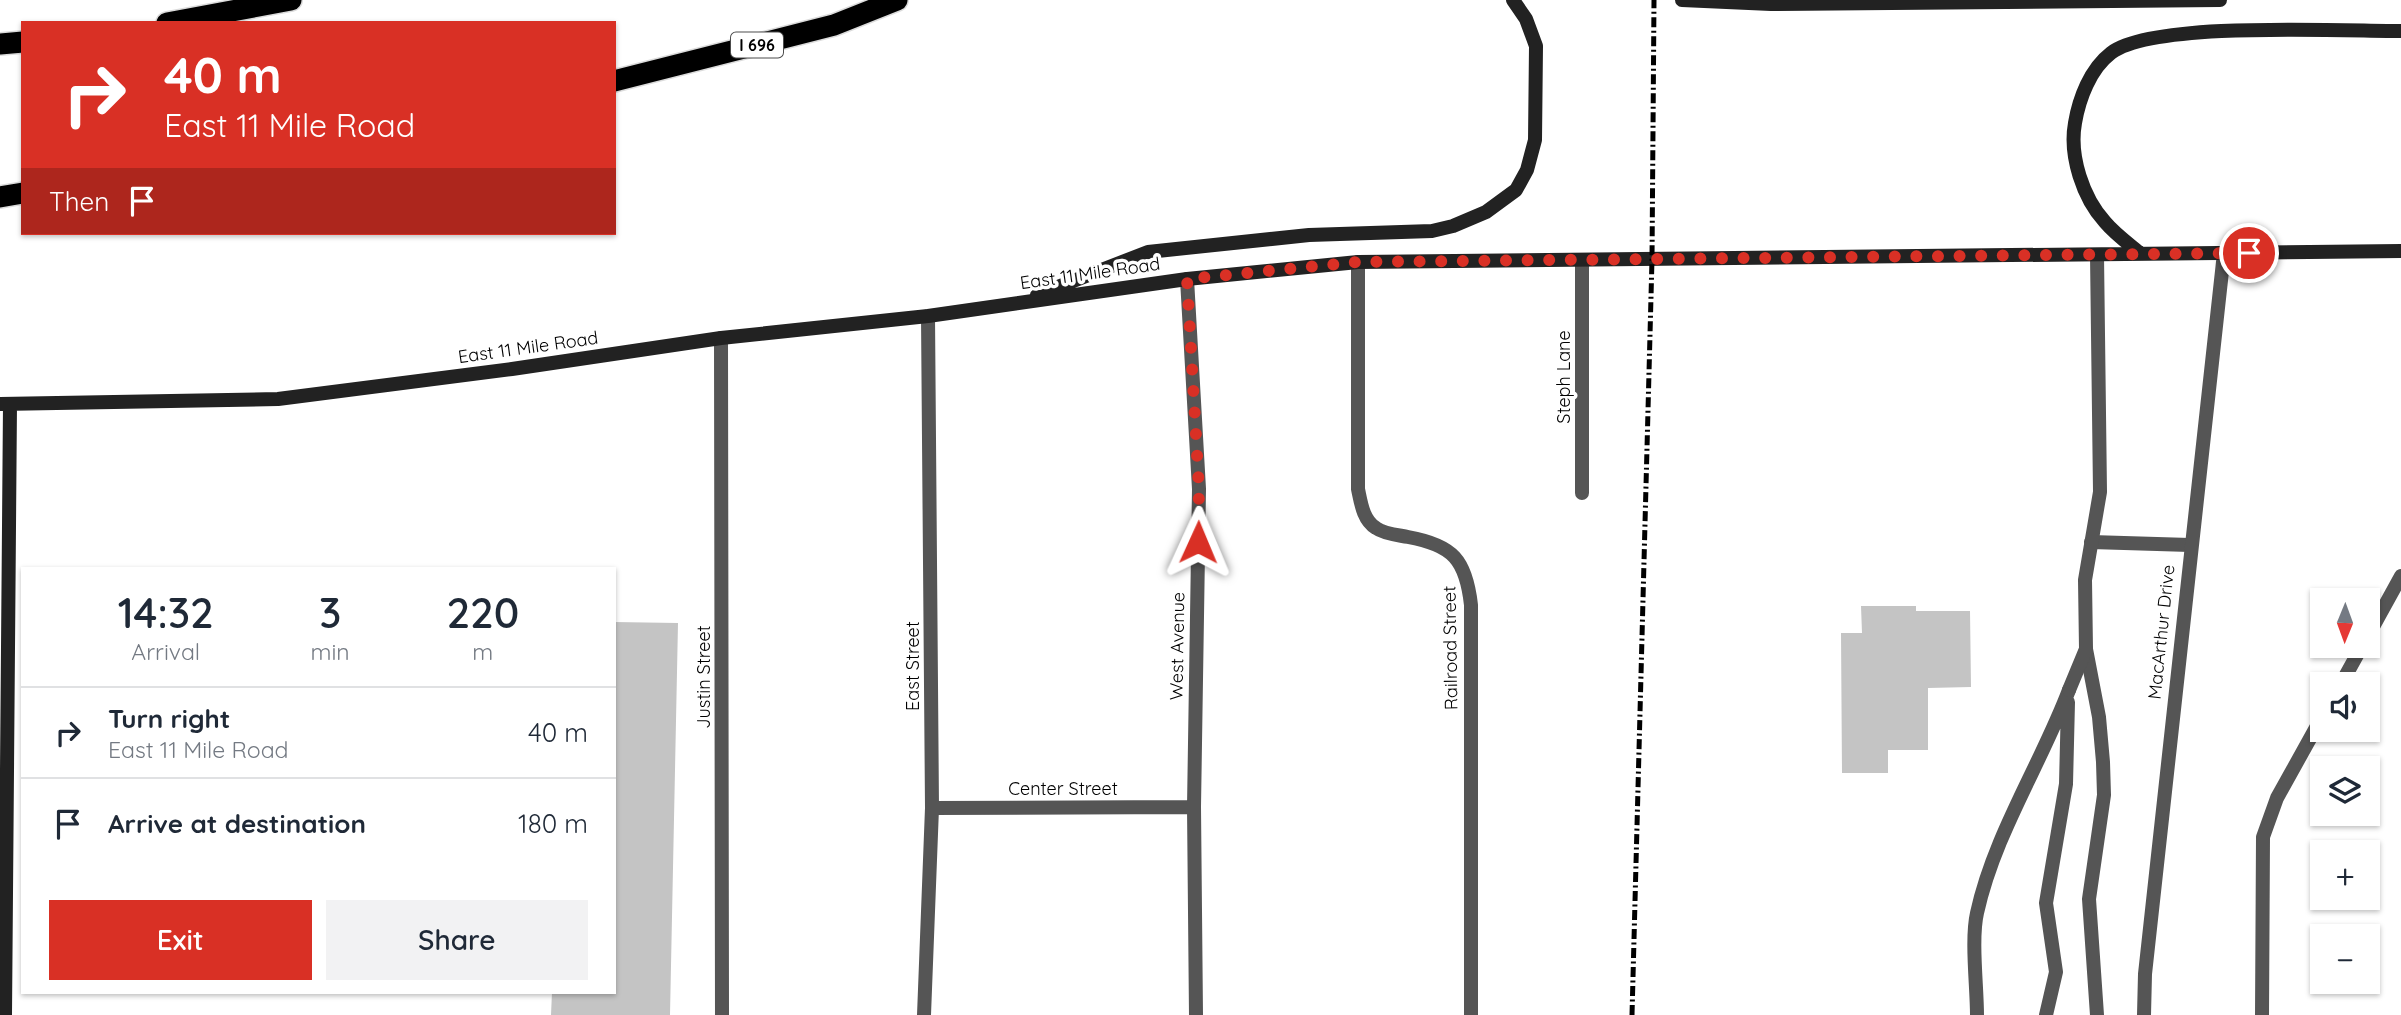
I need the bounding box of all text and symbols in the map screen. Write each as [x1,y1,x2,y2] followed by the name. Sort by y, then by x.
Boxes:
[731,32,783,58] road number: I 696
[164,44,282,105] text: 40 m
[49,49,140,140] icon: right
[164,105,415,145] text: East 11 Mile Road
[123,182,161,220] icon: arrive
[49,185,109,218] text: Then
[2219,223,2279,283] pin
[2230,234,2268,272] icon: arrive
[1018,252,1162,294] street label: East 11 Mile Road
[456,326,600,368] street label: East 11 Mile Road
[1552,330,1575,424] street label: Steph Lane
[1161,505,1235,579] position arrow
[2142,563,2180,701] street label: MacArthur Drive
[118,586,214,639] text: 14:32
[319,586,341,639] text: 3
[446,586,519,639] text: 220
[1437,586,1463,710] street label: Railroad Street
[2310,588,2380,658] north arrow
[2310,588,2380,994] map controls
[1165,592,1189,700] street label: West Avenue
[901,621,924,711] street label: East Street
[692,625,715,729] street label: Justin Street
[131,637,200,666] text: Arrival
[310,637,350,666] text: min
[472,637,493,666] text: m
[2310,672,2380,742] button: sound
[108,702,230,735] text: Turn right
[49,714,87,752] icon: right
[528,716,588,749] text: 40 m
[108,735,289,764] text: East 11 Mile Road
[2310,756,2380,826] button: layers
[1008,777,1118,800] street label: Center Street
[49,805,87,843] icon: arrive
[108,807,366,840] text: Arrive at destination
[518,807,588,840] text: 180 m
[2310,840,2380,910] button: +
[49,900,312,980] button: Exit
[326,900,588,980] button: Share
[2310,924,2380,994] button: −

